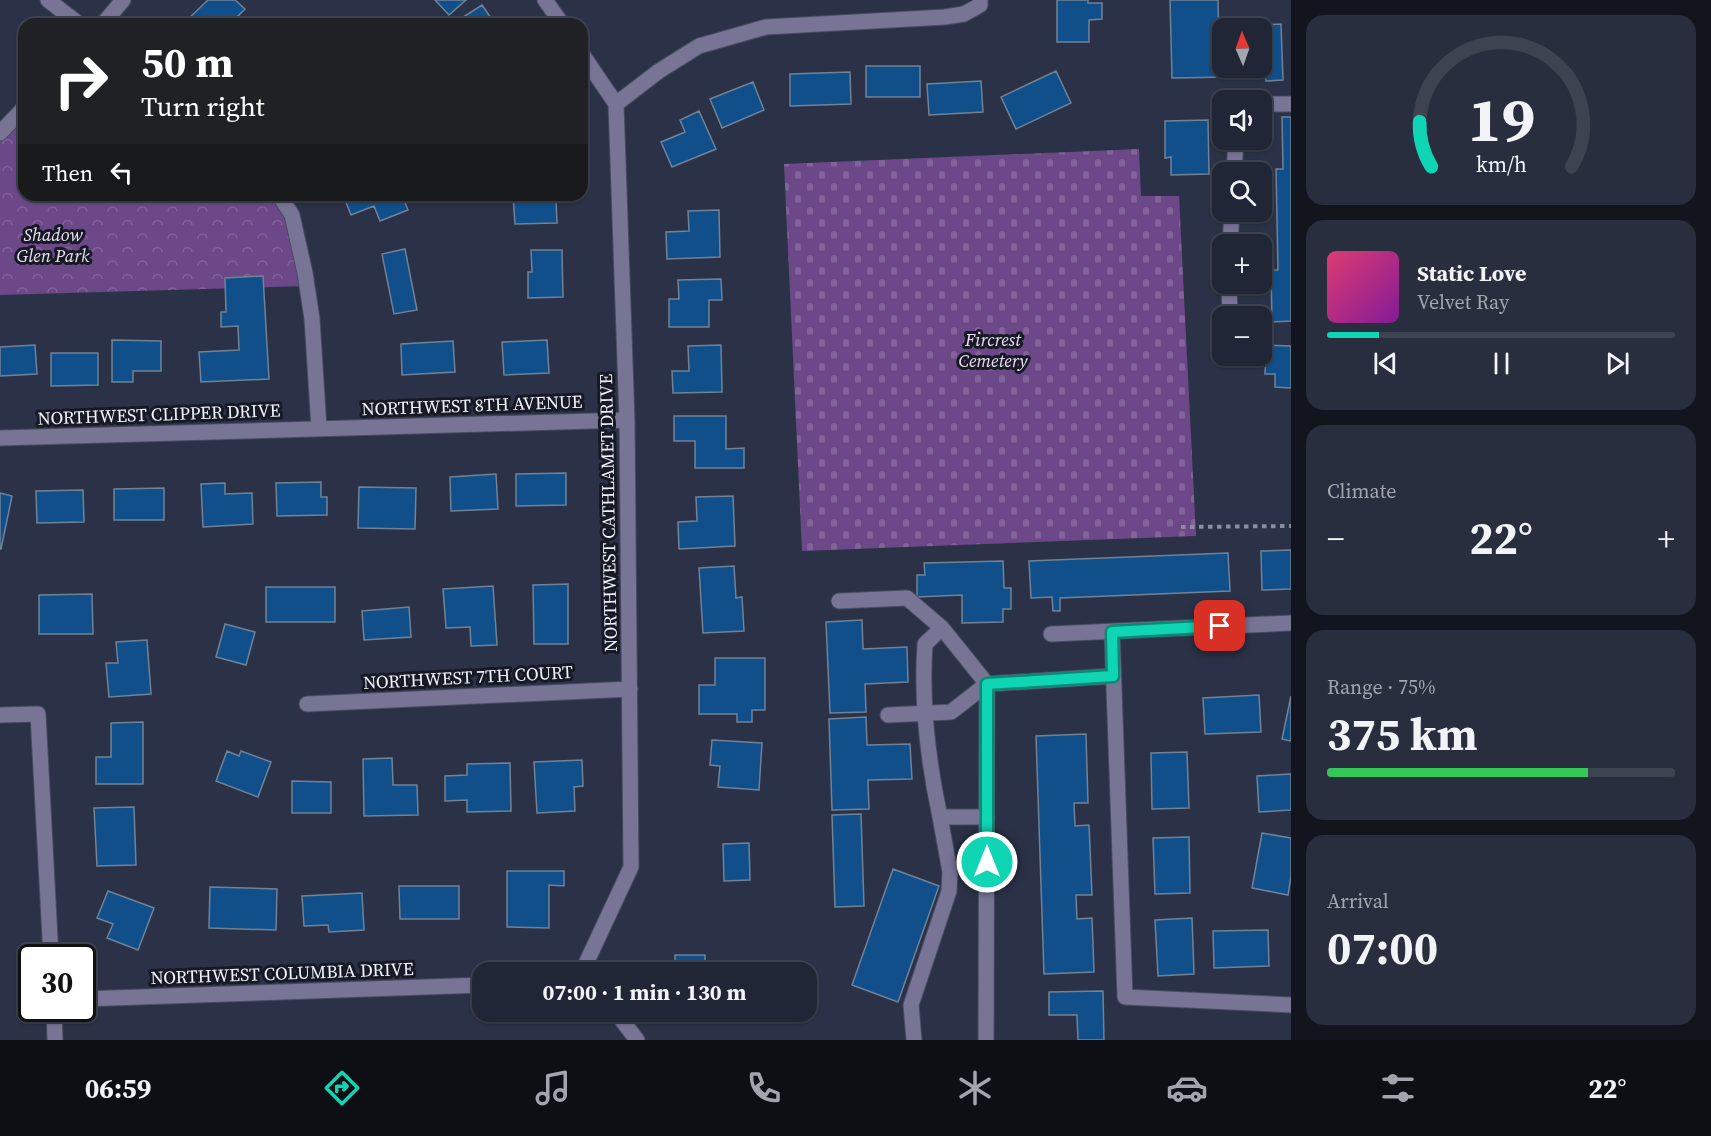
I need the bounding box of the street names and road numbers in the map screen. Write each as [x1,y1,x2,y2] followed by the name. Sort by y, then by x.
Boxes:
[593,373,623,652] street label: NORTHWEST CATHLAMET DRIVE
[361,389,583,421] street label: NORTHWEST 8TH AVENUE
[37,397,281,431] street label: NORTHWEST CLIPPER DRIVE
[362,659,574,695] street label: NORTHWEST 7TH COURT
[150,956,414,990] street label: NORTHWEST COLUMBIA DRIVE

